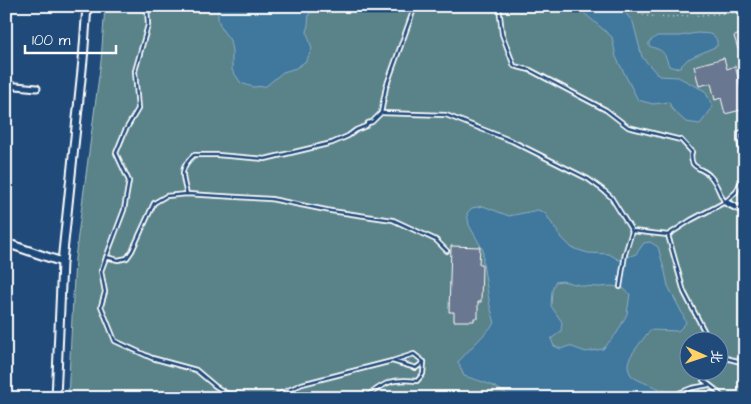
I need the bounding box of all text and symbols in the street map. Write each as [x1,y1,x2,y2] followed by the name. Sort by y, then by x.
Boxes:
[25,22,116,54] scale bar
[32,30,71,51] text: 100 m
[678,332,728,382] north arrow
[706,349,726,364] text: 北

